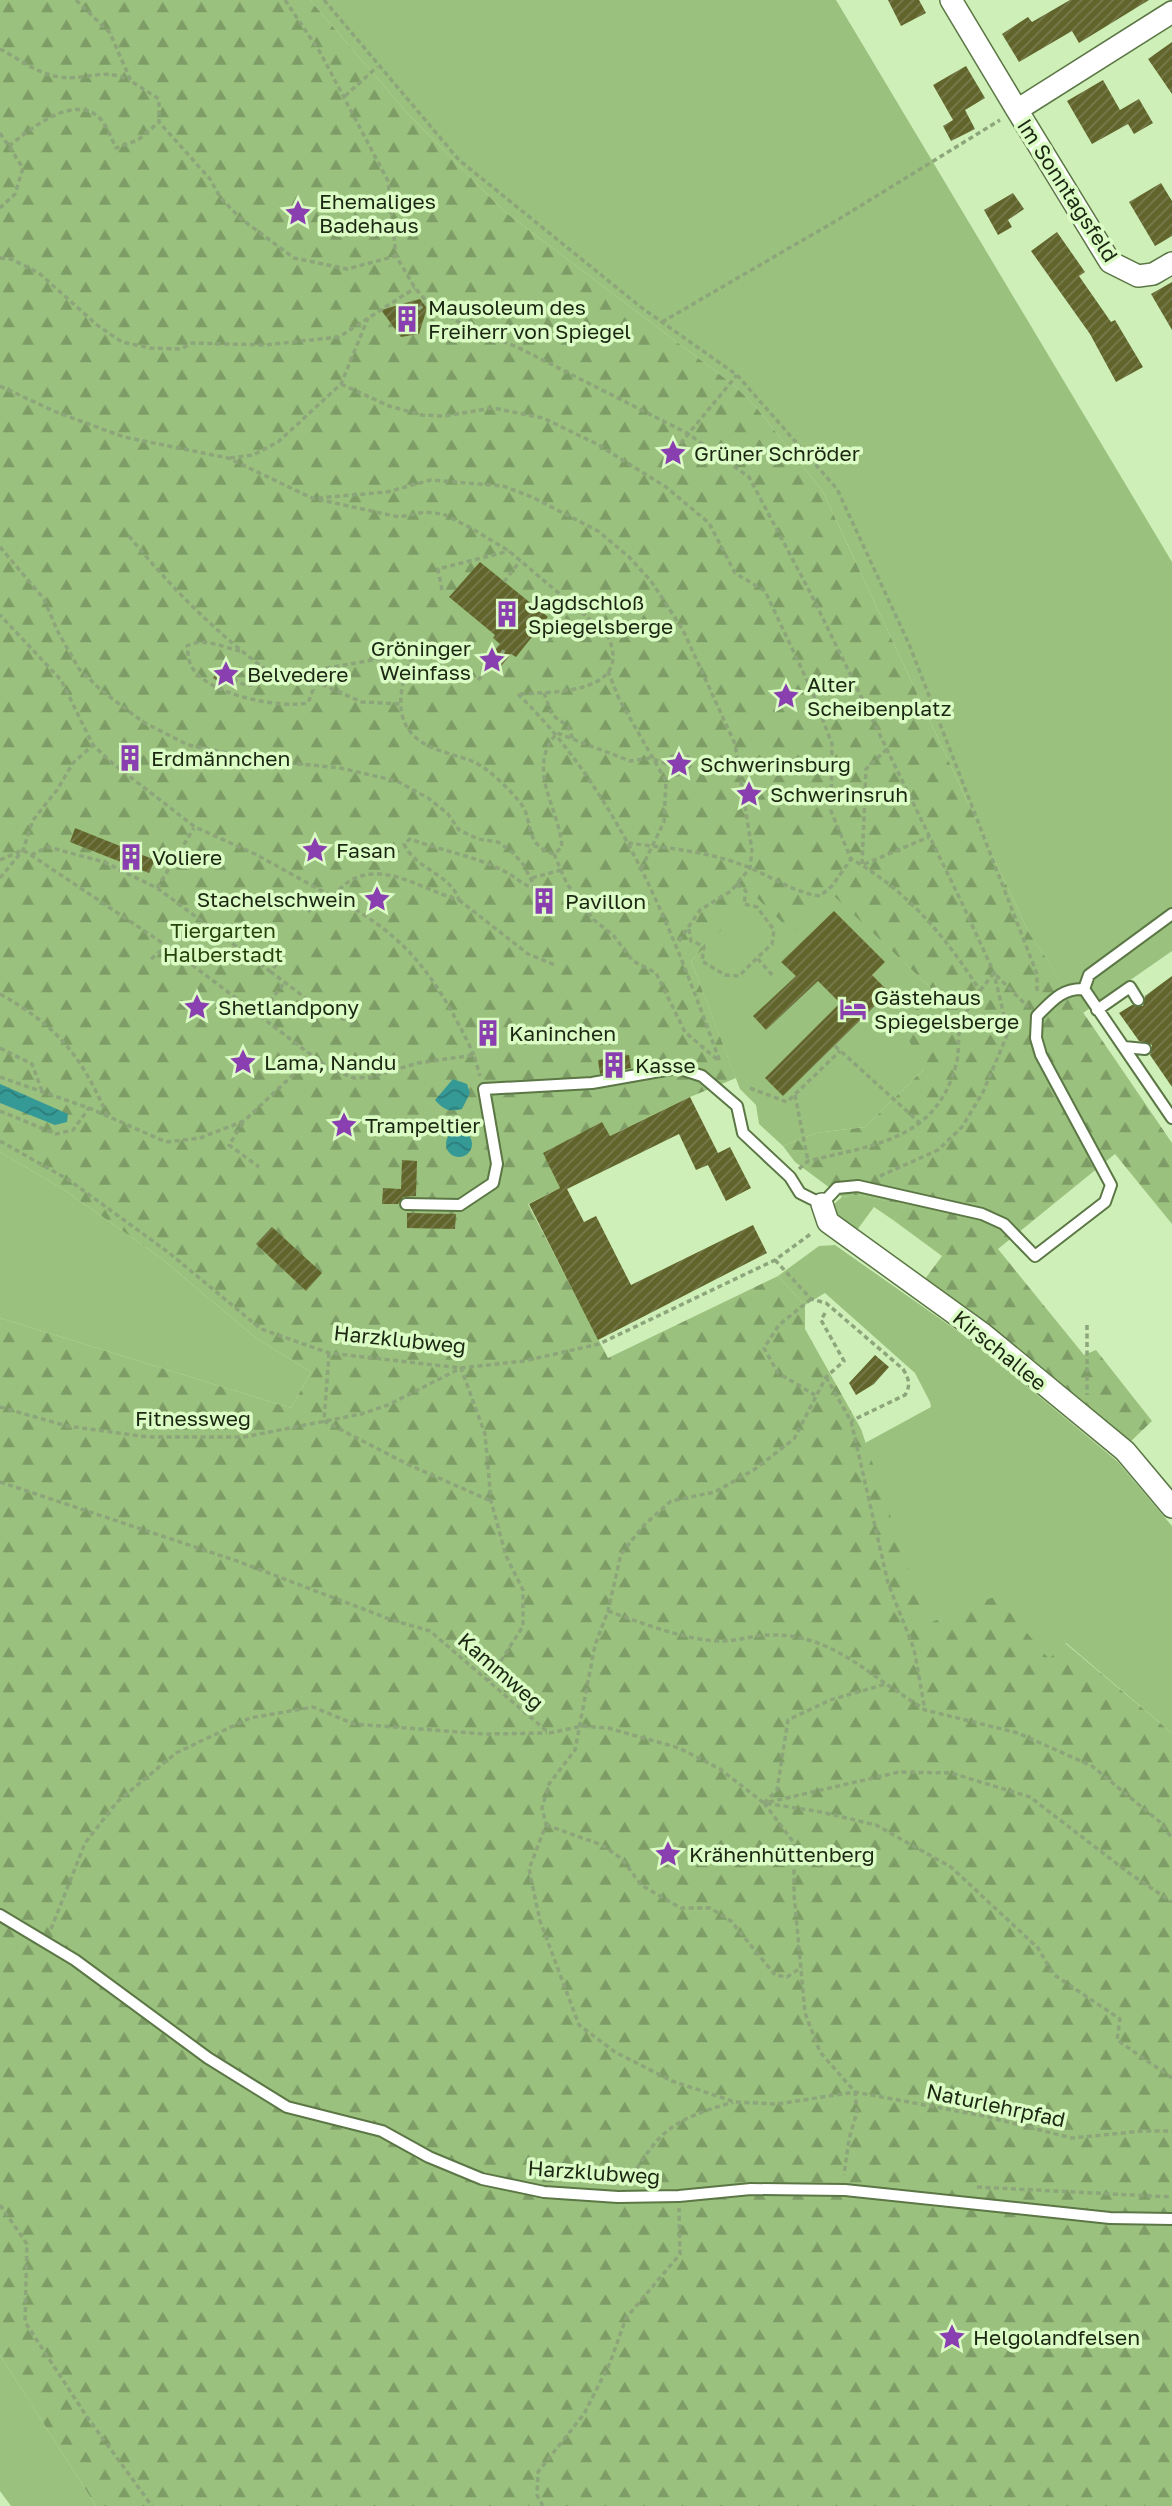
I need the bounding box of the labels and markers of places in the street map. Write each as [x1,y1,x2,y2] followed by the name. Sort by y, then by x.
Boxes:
[319,188,436,238] place label: Ehemaliges Badehaus
[283,198,313,228] place icon: Ehemaliges Badehaus
[428,294,631,344] place label: Mausoleum des Freiherr von Spiegel
[392,304,422,334] building icon: Mausoleum des Freiherr von Spiegel
[658,438,688,468] place icon: Grüner Schröder
[694,440,860,466] place label: Grüner Schröder
[528,589,673,639] place label: Jagdschloß Spiegelsberge
[492,599,522,629] building icon: Jagdschloß Spiegelsberge
[371,635,471,685] place label: Gröninger Weinfass
[477,645,507,675] place icon: Gröninger Weinfass
[211,659,241,689] place icon: Belvedere
[247,661,348,687] place label: Belvedere
[807,671,951,721] place label: Alter Scheibenplatz
[771,681,801,711] place icon: Alter Scheibenplatz
[115,743,145,773] building icon: Erdmännchen
[151,745,290,771] place label: Erdmännchen
[664,749,694,779] place icon: Schwerinsburg
[700,751,851,777] place label: Schwerinsburg
[734,779,764,809] place icon: Schwerinsruh
[770,781,908,807] place label: Schwerinsruh
[300,835,330,865] place icon: Fasan
[336,837,396,863] place label: Fasan
[116,842,146,872] building icon: Voliere
[152,844,222,870] place label: Voliere
[362,884,392,914] place icon: Stachelschwein
[197,886,356,912] place label: Stachelschwein
[529,886,559,916] building icon: Pavillon
[565,888,646,914] place label: Pavillon
[874,984,1019,1034] place label: Gästehaus Spiegelsberge
[182,992,212,1022] place icon: Shetlandpony
[218,994,359,1020] place label: Shetlandpony
[838,994,868,1024] hotel icon: Gästehaus Spiegelsberge
[473,1018,503,1048] building icon: Kaninchen
[509,1020,616,1046] place label: Kaninchen
[228,1047,258,1077] place icon: Lama, Nandu
[264,1049,396,1075] place label: Lama, Nandu
[599,1050,629,1080] building icon: Kasse
[635,1052,696,1078] place label: Kasse
[329,1110,359,1140] place icon: Trampeltier
[365,1112,480,1138] place label: Trampeltier
[653,1839,683,1869] place icon: Krähenhüttenberg
[689,1841,875,1867] place label: Krähenhüttenberg
[937,2322,967,2352] place icon: Helgolandfelsen
[973,2324,1140,2350] place label: Helgolandfelsen

